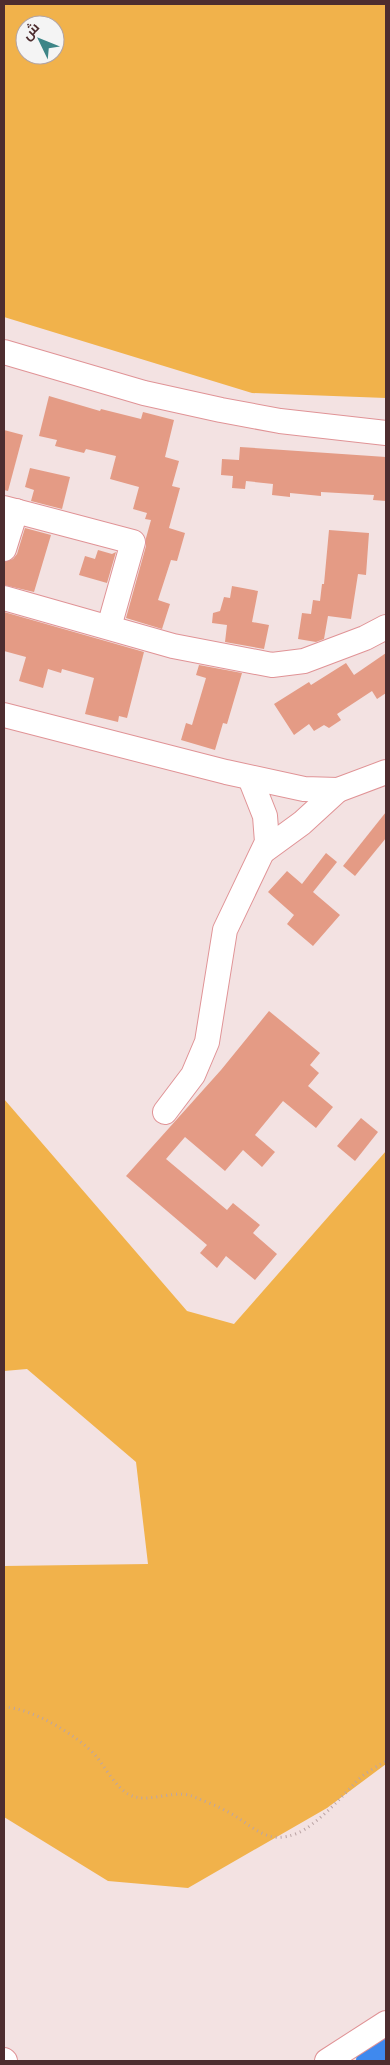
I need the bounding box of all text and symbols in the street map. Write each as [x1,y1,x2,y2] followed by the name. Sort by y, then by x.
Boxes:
[15,15,65,65] north arrow
[19,19,43,44] text: ش

